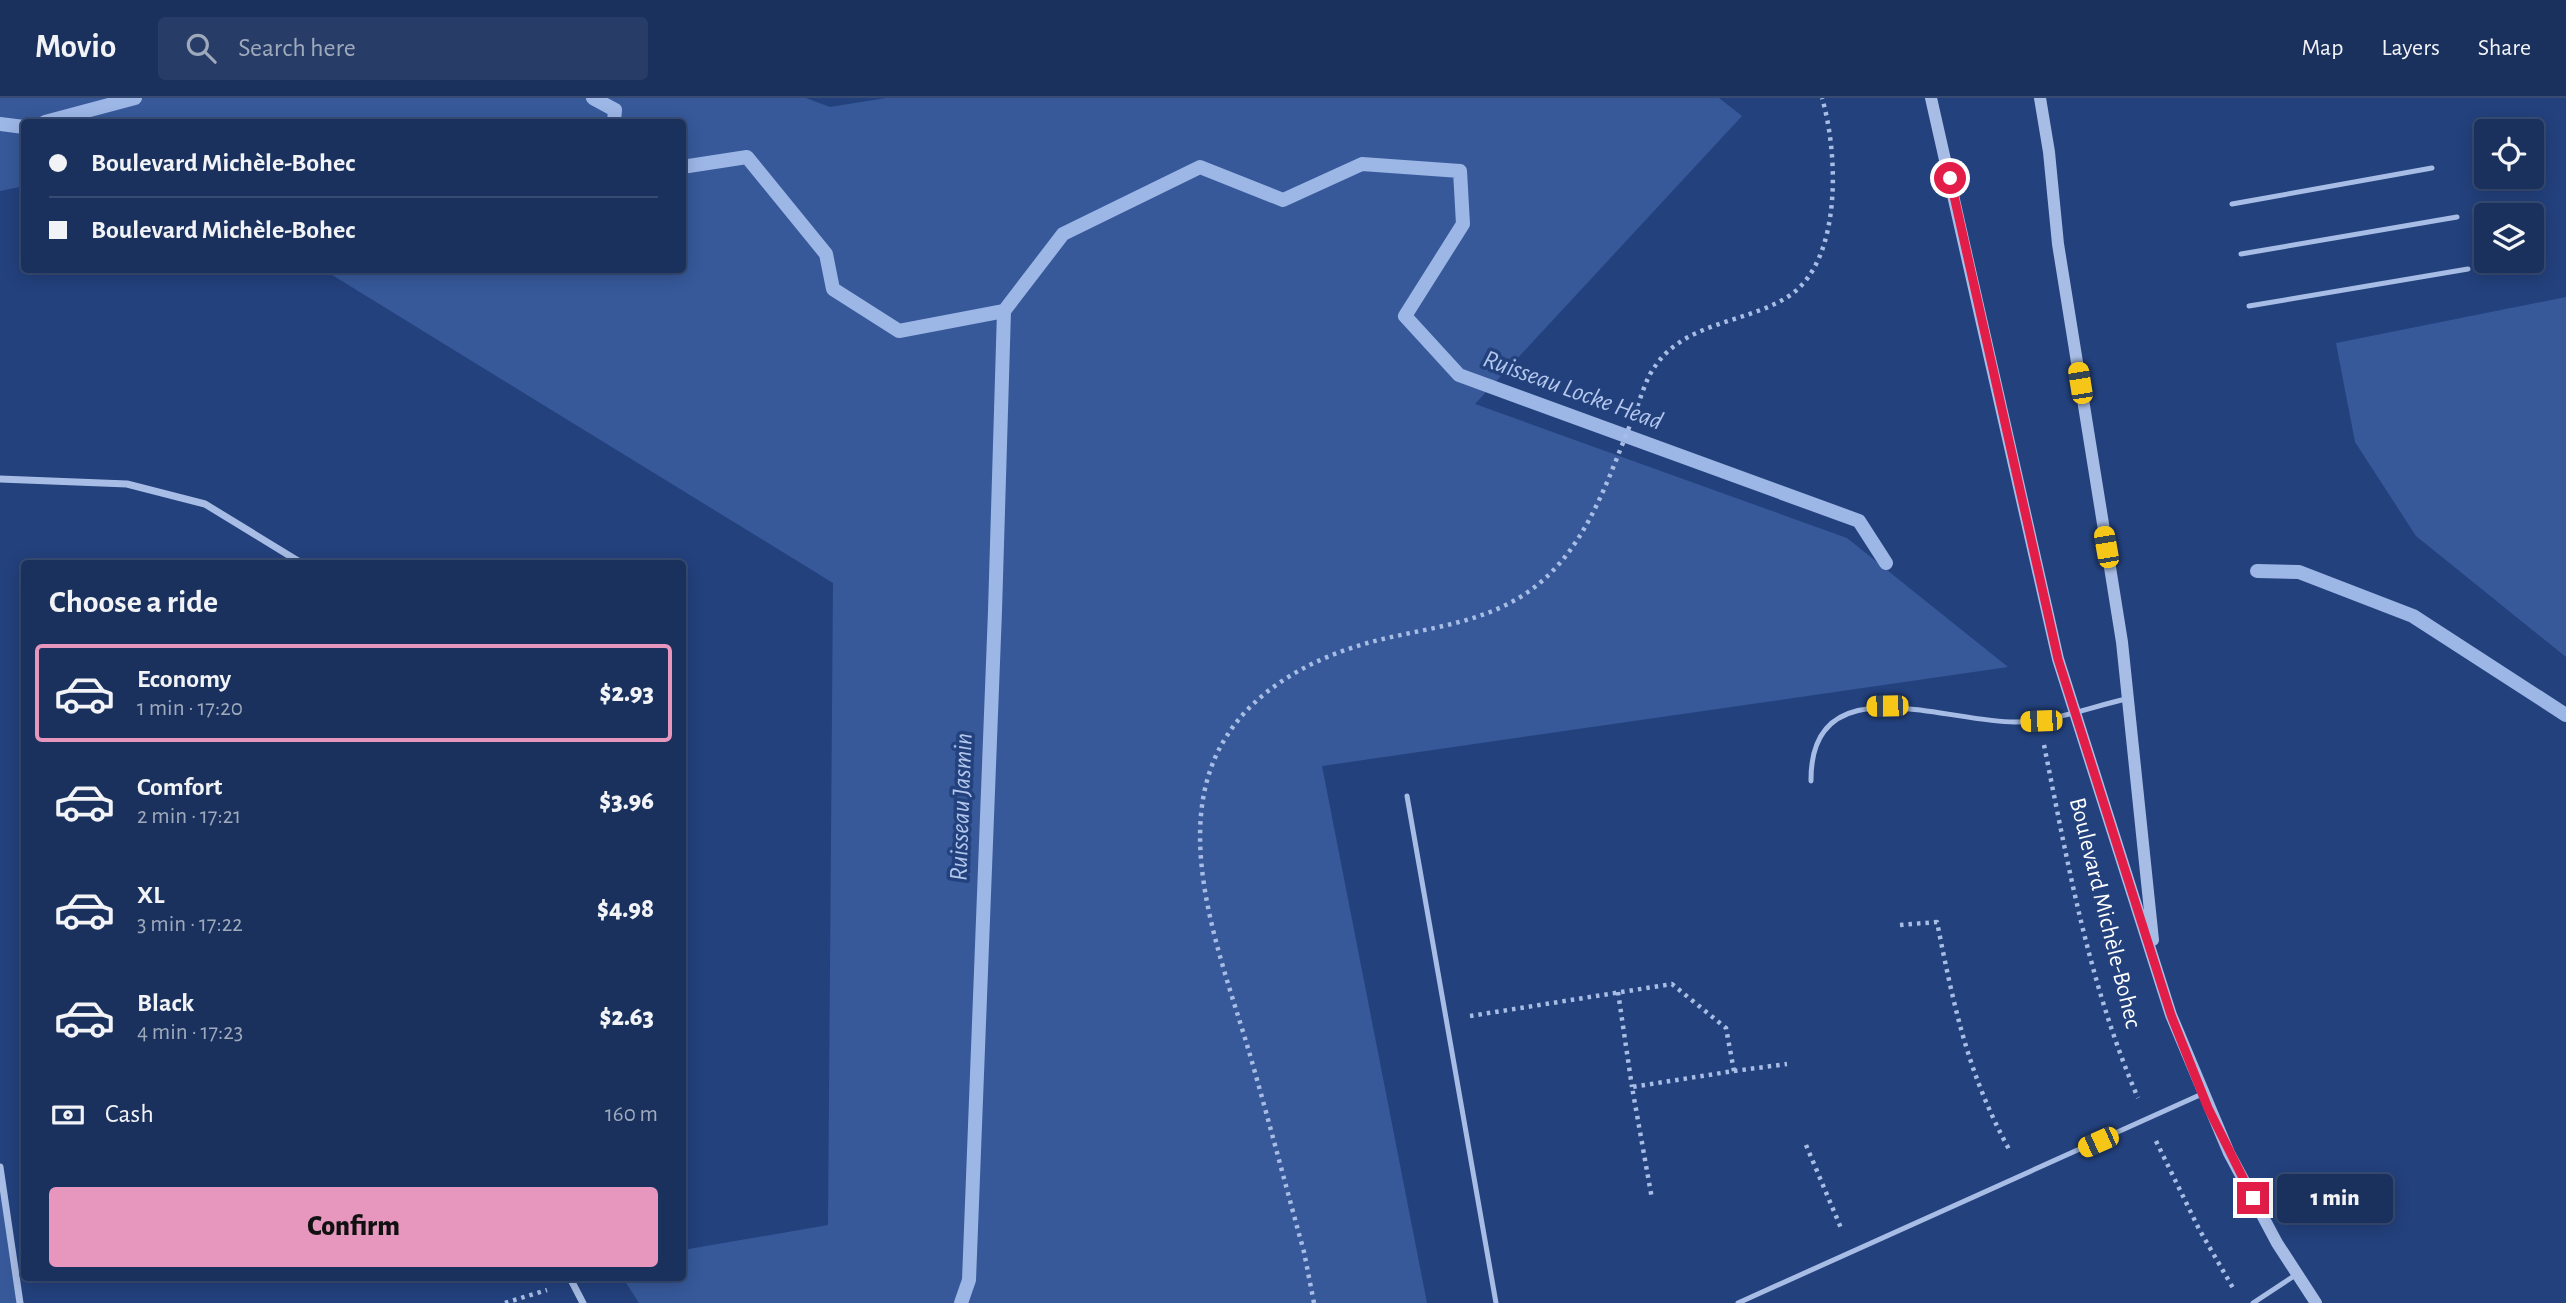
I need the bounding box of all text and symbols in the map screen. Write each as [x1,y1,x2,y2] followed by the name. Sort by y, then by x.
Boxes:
[158,17,648,80] search box
[182,29,220,67] icon: search
[35,31,116,64] text: Movio
[238,35,356,61] text: Search here
[2301,36,2343,60] text: Map
[2381,36,2440,60] text: Layers
[2478,36,2531,60] text: Share
[2474,119,2544,273] map controls
[2474,119,2544,189] button: locate
[91,150,355,176] text: Boulevard Michèle-Bohec
[1934,162,1966,194] route start
[2474,203,2544,273] button: layers
[91,217,355,243] text: Boulevard Michèle-Bohec
[1480,345,1667,435] water label: Ruisseau Locke Head
[2067,361,2094,405] car
[2093,524,2120,570] car
[49,586,218,618] text: Choose a ride
[53,662,116,725] icon: car
[137,666,231,692] text: Economy
[600,680,654,706] text: $2.93
[1866,695,1909,717] car
[137,697,243,720] text: 1 min · 17:20
[2020,710,2063,732] car
[945,732,977,882] water label: Ruisseau Jasmin
[53,770,116,833] icon: car
[137,774,222,800] text: Comfort
[599,788,654,814] text: $3.96
[2065,795,2145,1031] street label: Boulevard Michèle-Bohec
[137,805,241,828] text: 2 min · 17:21
[53,878,116,941] icon: car
[137,882,164,908] text: XL
[597,896,654,922] text: $4.98
[137,913,243,936] text: 3 min · 17:22
[53,986,116,1049] icon: car
[137,990,194,1016] text: Black
[600,1004,654,1030] text: $2.63
[137,1021,243,1044] text: 4 min · 17:23
[49,1096,87,1134] icon: cash
[105,1101,154,1127] text: Cash
[605,1103,658,1126] text: 160 m
[2075,1124,2122,1160] car
[2278,1174,2393,1222] callout: 1 min
[2237,1182,2269,1214] route end
[49,1187,658,1267] button: Confirm
[2311,1187,2359,1210] text: 1 min

